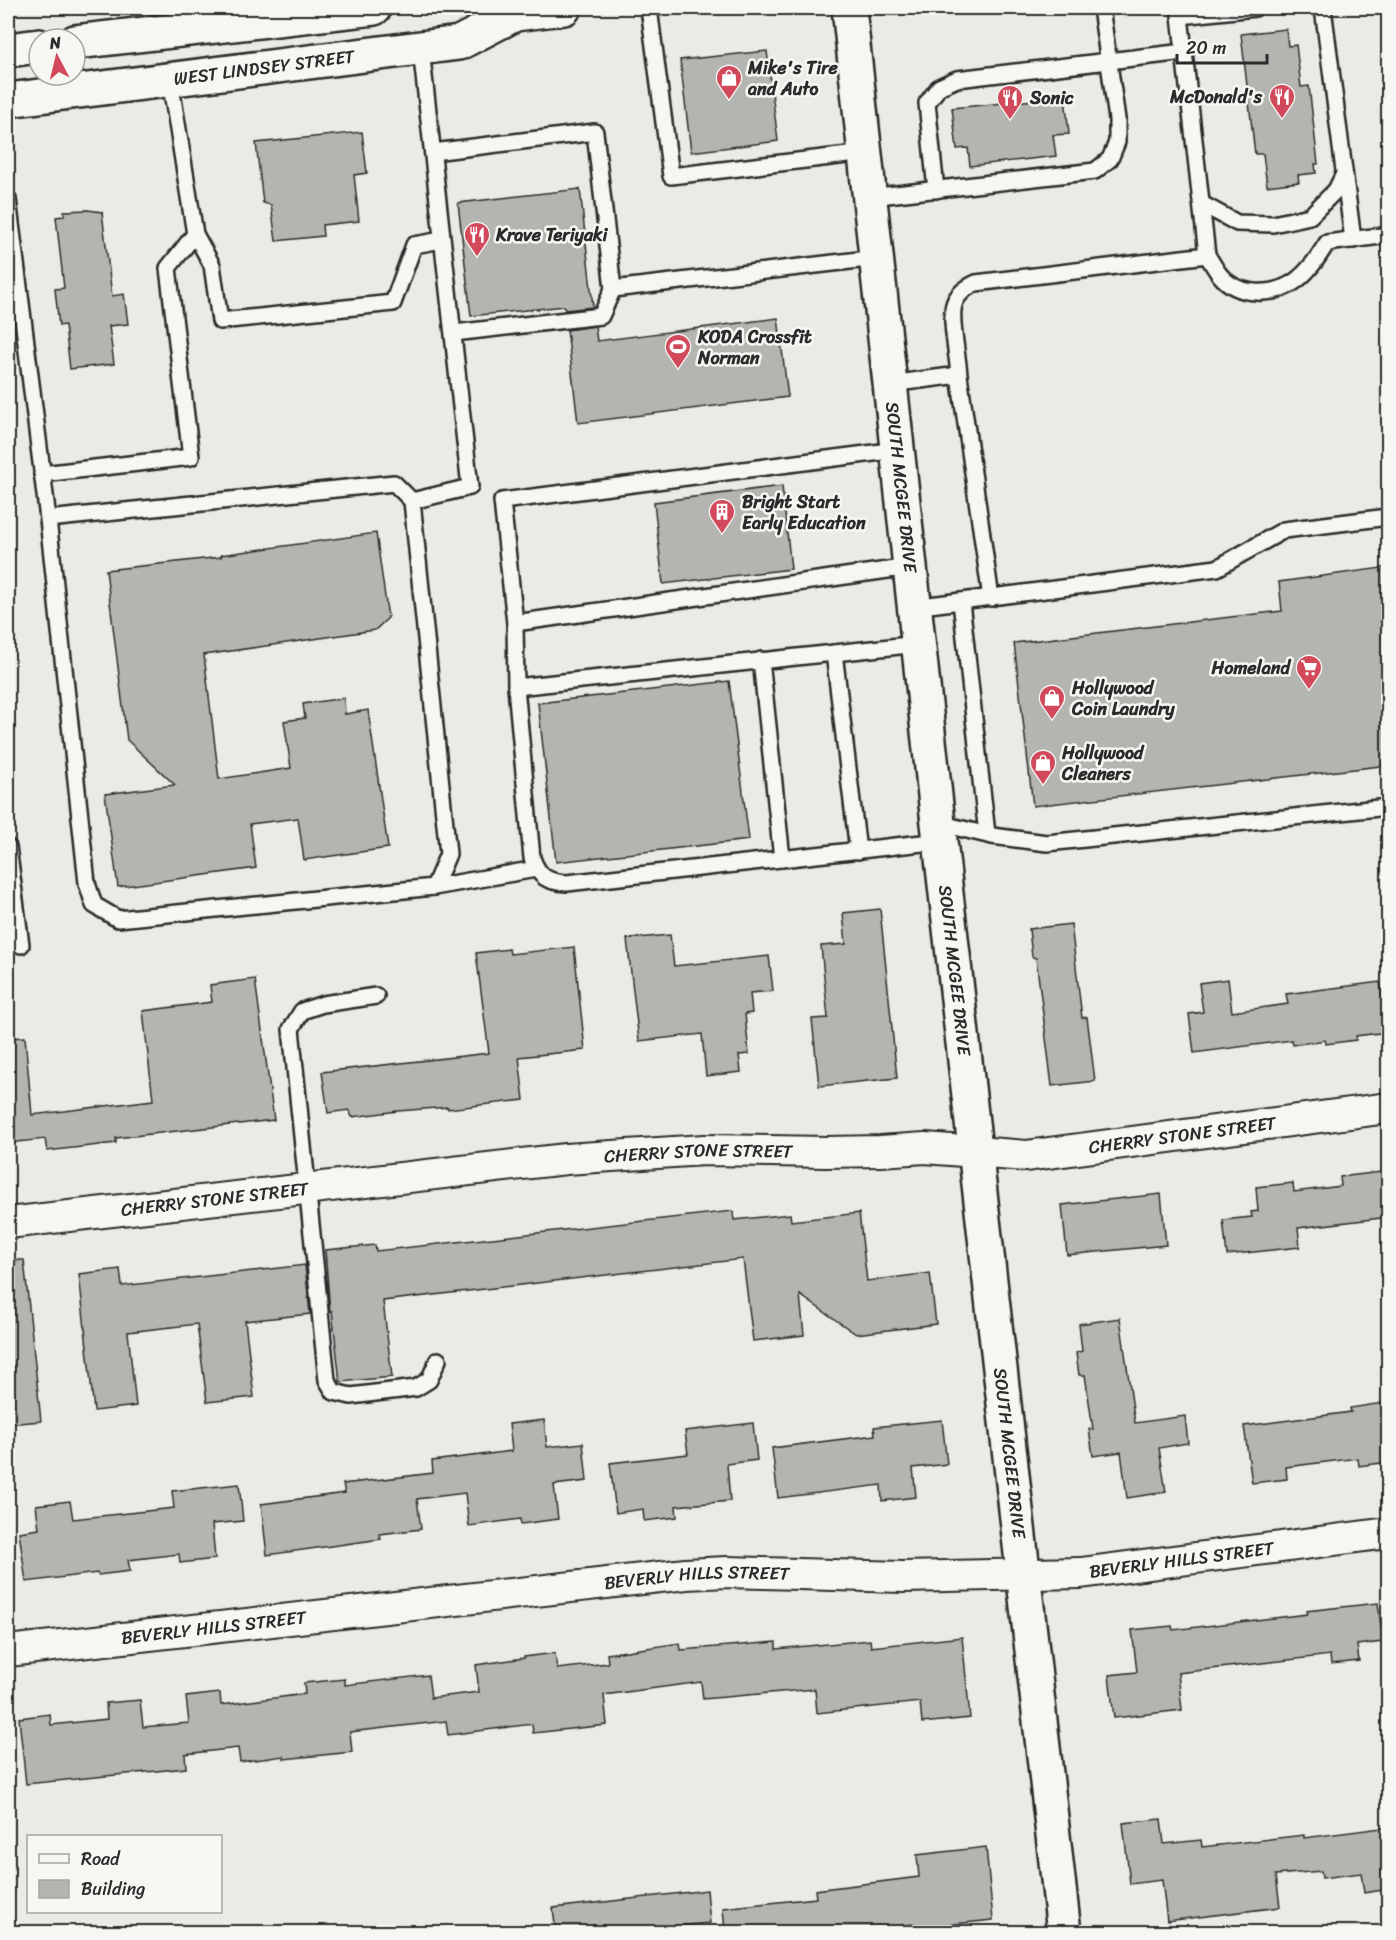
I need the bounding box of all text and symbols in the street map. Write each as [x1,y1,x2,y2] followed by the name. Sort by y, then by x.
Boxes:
[27,27,87,87] north arrow
[47,27,63,58] text: N
[1177,27,1267,65] scale bar
[1186,32,1226,64] text: 20 m
[172,40,357,95] street label: WEST LINDSEY STREET
[747,52,839,105] place label: Mike's Tire and Auto
[714,63,744,101] shop icon: Mike's Tire and Auto
[1169,81,1263,113] place label: McDonald's
[1029,82,1074,114] place label: Sonic
[1267,82,1297,120] restaurant icon: McDonald's
[995,83,1025,121] restaurant icon: Sonic
[495,219,609,251] place label: Krave Teriyaki
[462,220,492,258] restaurant icon: Krave Teriyaki
[697,321,812,374] place label: KODA Crossfit Norman
[663,332,693,370] sports icon: KODA Crossfit Norman
[876,400,927,575] street label: SOUTH MCGEE DRIVE
[742,486,866,539] place label: Bright Start Early Education
[707,497,737,535] building icon: Bright Start Early Education
[1211,652,1292,684] place label: Homeland
[1294,653,1324,691] supermarket icon: Homeland
[1071,672,1175,725] place label: Hollywood Coin Laundry
[1037,683,1067,721] shop icon: Hollywood Coin Laundry
[1061,737,1145,790] place label: Hollywood Cleaners
[1028,748,1058,786] shop icon: Hollywood Cleaners
[929,883,980,1058] street label: SOUTH MCGEE DRIVE
[1087,1107,1279,1164] street label: CHERRY STONE STREET
[603,1134,794,1172] street label: CHERRY STONE STREET
[119,1173,311,1226] street label: CHERRY STONE STREET
[984,1366,1035,1541] street label: SOUTH MCGEE DRIVE
[1087,1532,1277,1588] street label: BEVERLY HILLS STREET
[602,1556,791,1599] street label: BEVERLY HILLS STREET
[120,1601,309,1654] street label: BEVERLY HILLS STREET
[27,1835,222,1913] legend
[81,1843,121,1875] text: Road
[81,1873,145,1905] text: Building

